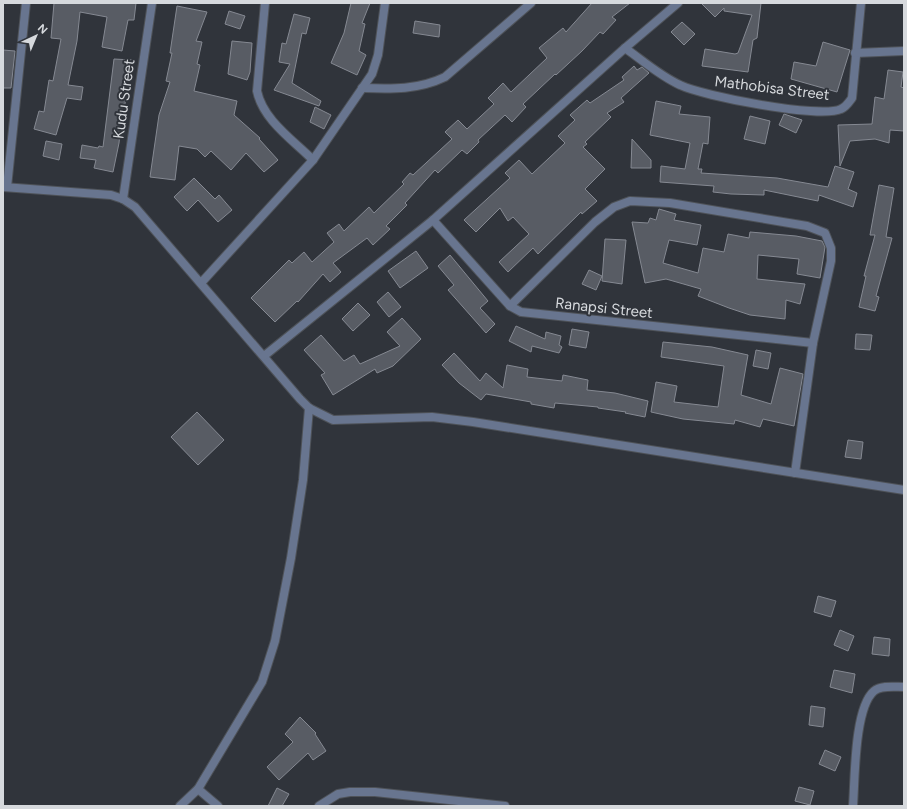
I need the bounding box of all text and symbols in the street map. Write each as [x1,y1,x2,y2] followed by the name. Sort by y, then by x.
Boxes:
[16,16,56,56] north arrow
[35,22,50,37] text: N
[109,58,139,140] street label: Kudu Street
[713,72,831,104] street label: Mathobisa Street
[554,294,654,322] street label: Ranapsi Street

